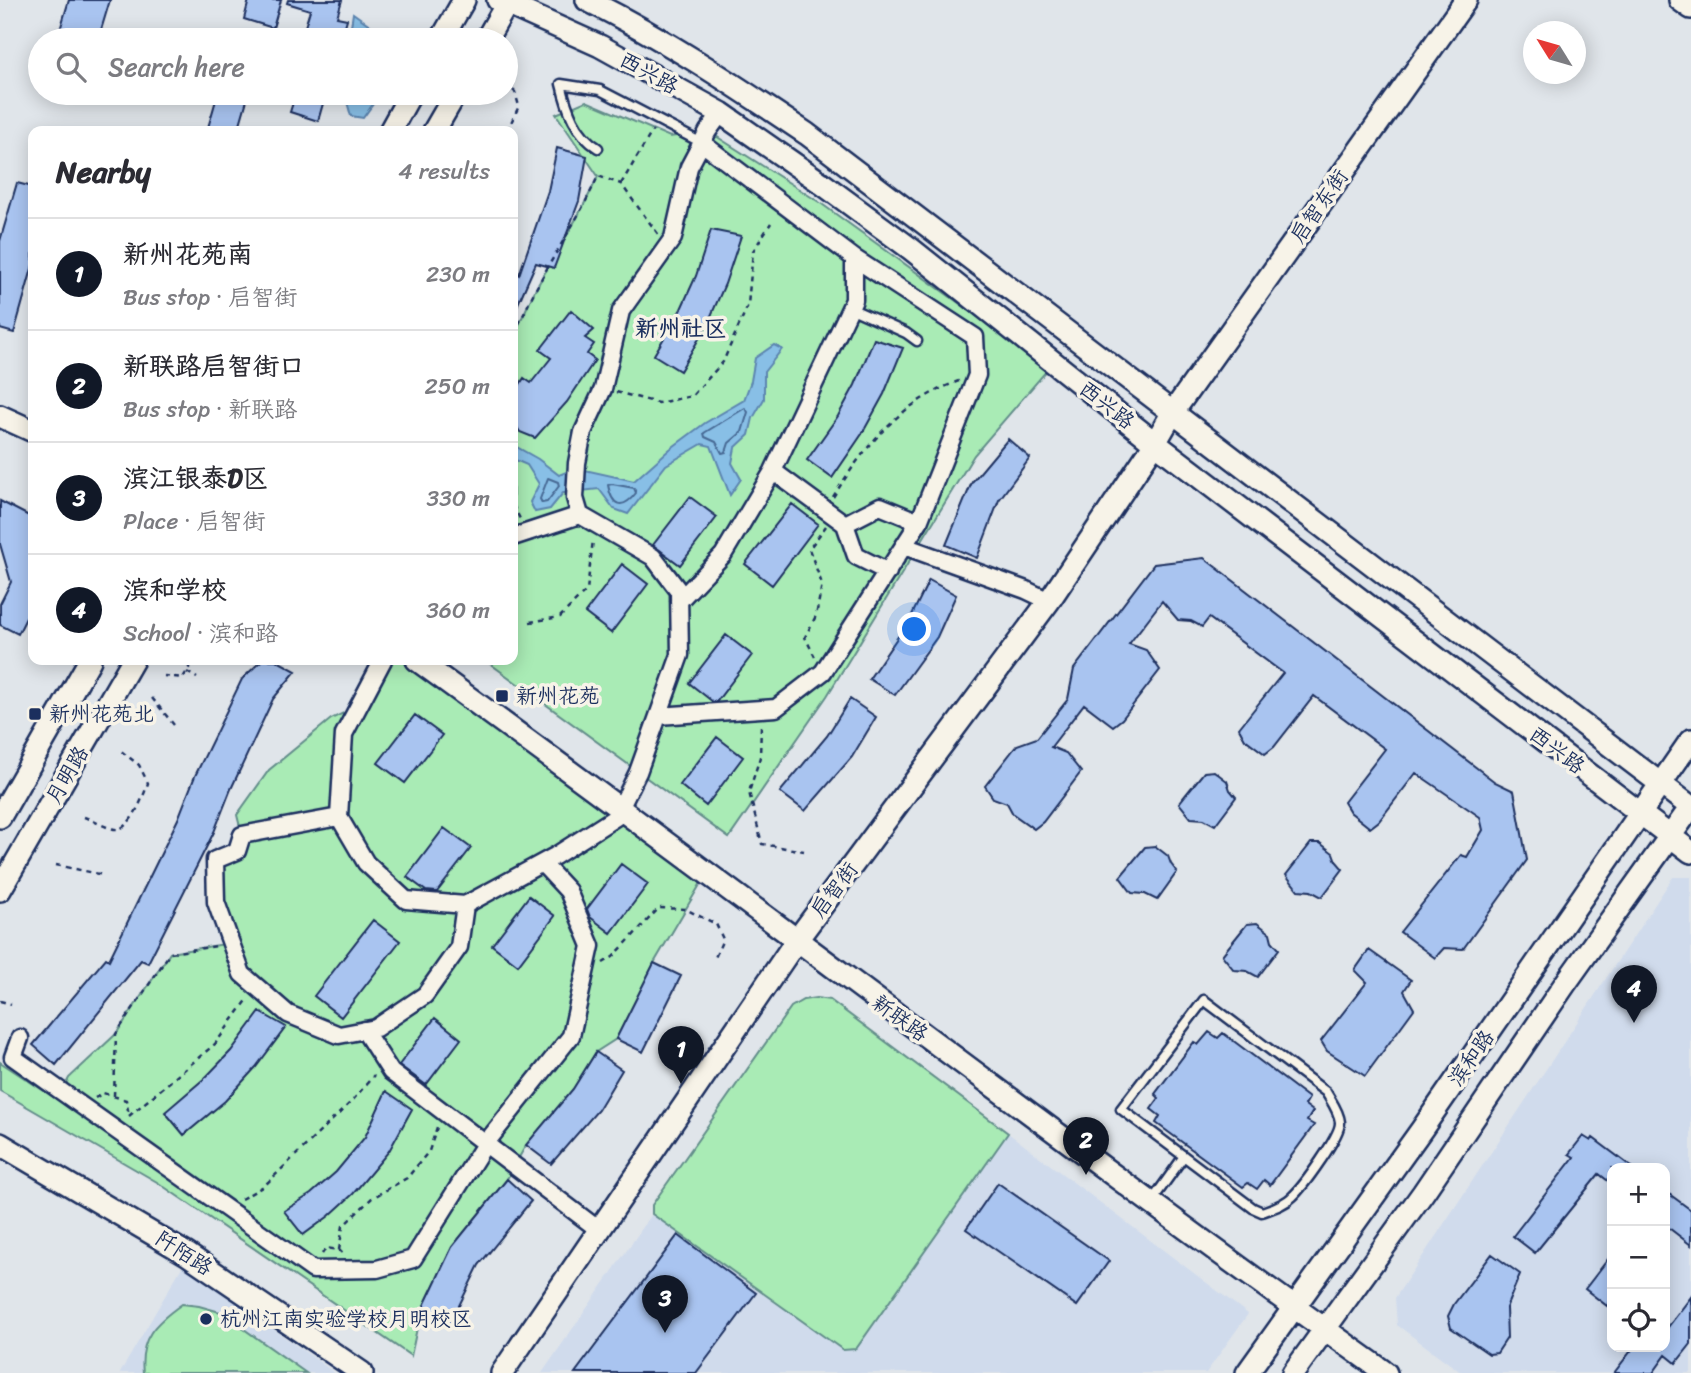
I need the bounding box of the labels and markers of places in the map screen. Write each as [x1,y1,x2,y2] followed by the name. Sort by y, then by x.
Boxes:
[516,677,600,715] place label: 新州花苑
[494,688,510,704] marker: 新州花苑
[49,695,154,733] place label: 新州花苑北
[27,706,43,722] marker: 新州花苑北
[1611,965,1657,1023] pin: 4
[658,1026,704,1084] pin: 1
[1063,1117,1109,1175] pin: 2
[642,1275,688,1333] pin: 3
[220,1300,472,1338] place label: 杭州江南实验学校月明校区
[198,1311,214,1327] marker: 杭州江南实验学校月明校区

